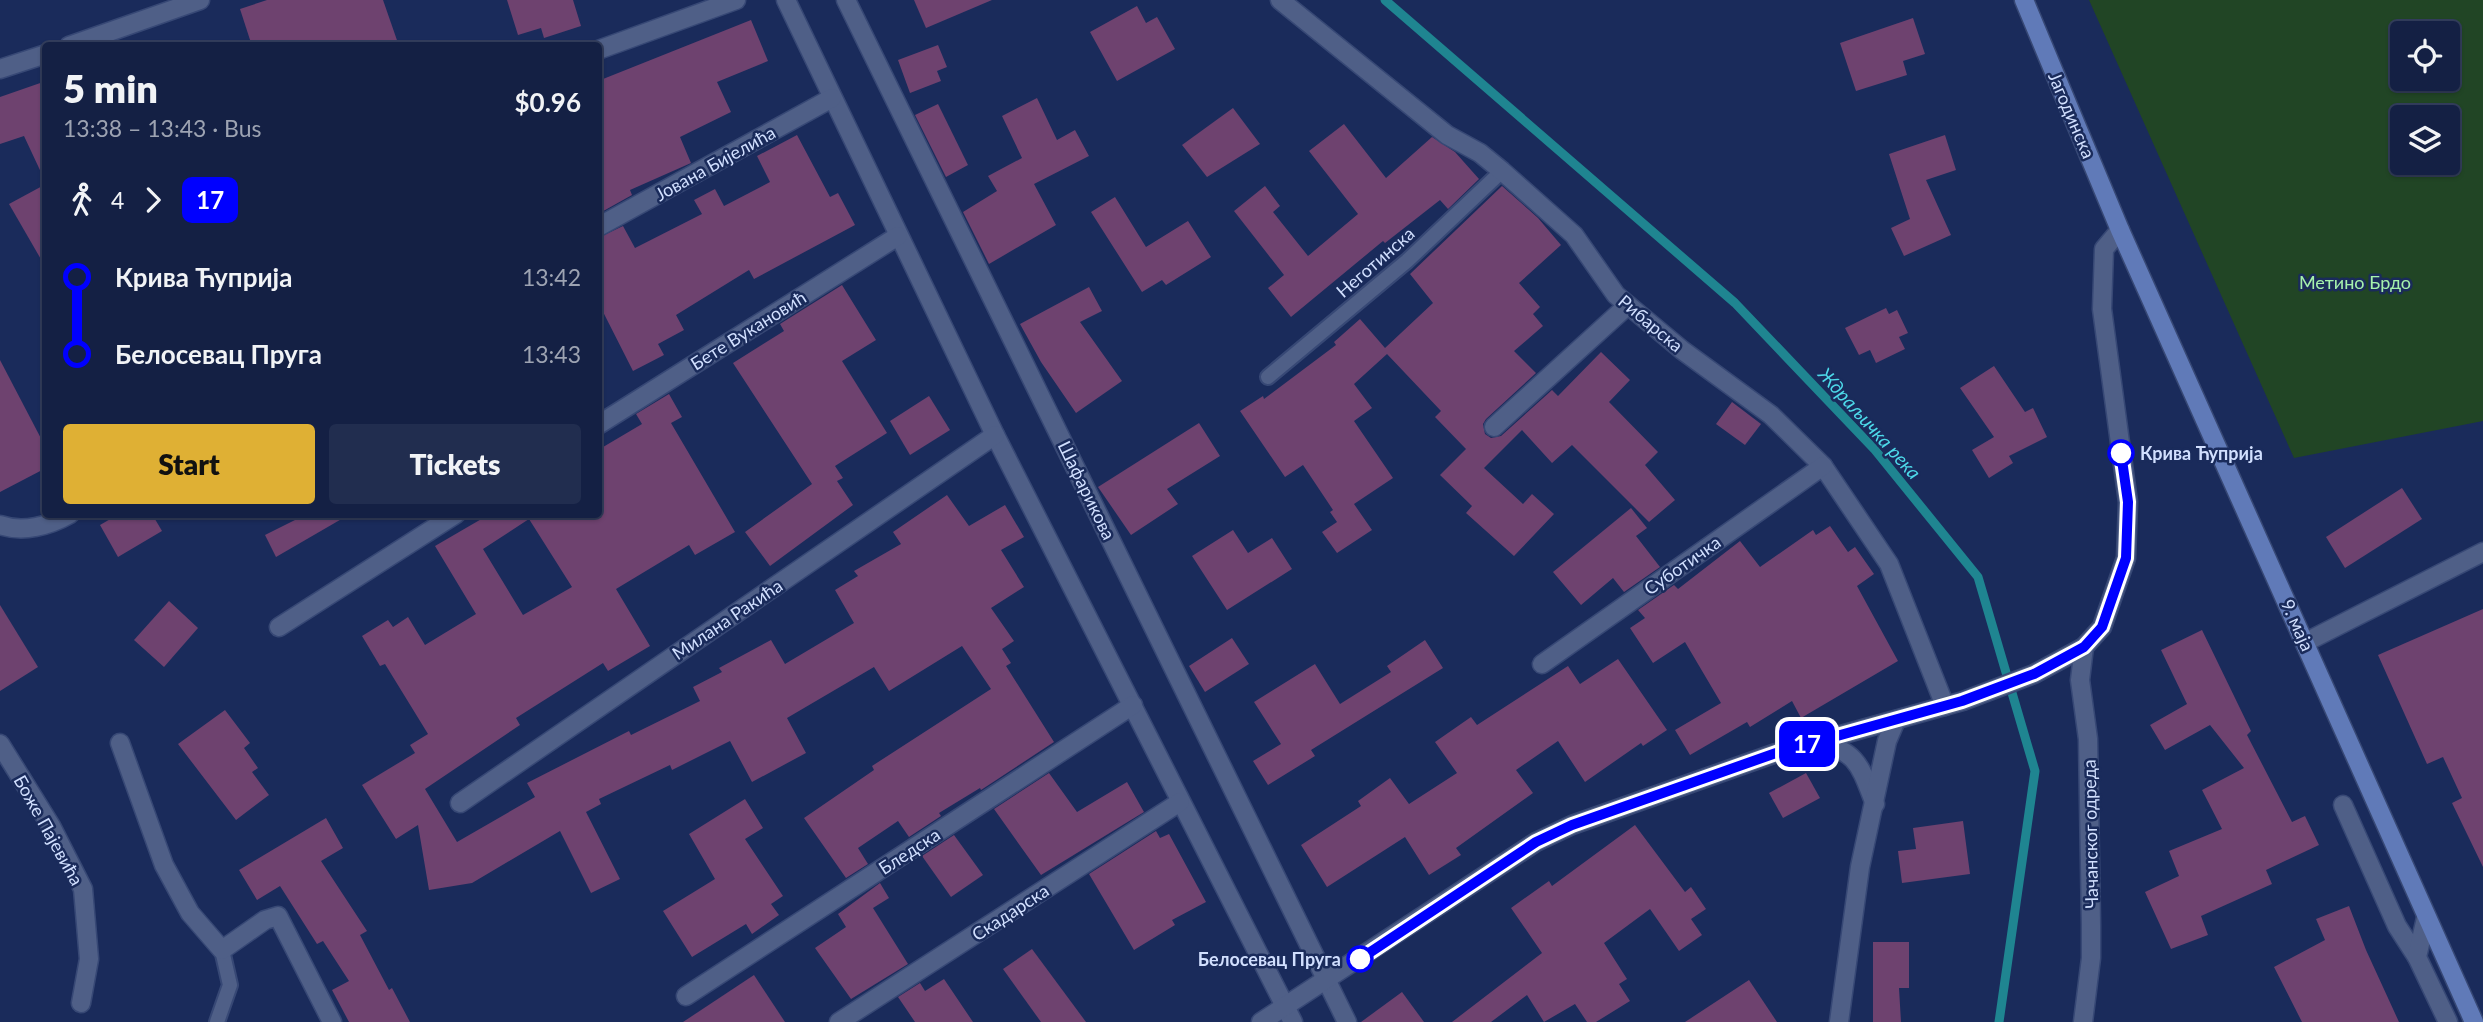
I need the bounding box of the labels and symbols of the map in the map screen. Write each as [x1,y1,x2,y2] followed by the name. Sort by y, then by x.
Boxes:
[2044,69,2100,161] street label: Јагодинска
[651,121,779,205] street label: Јована Бијелића
[1331,222,1419,302] street label: Неготинска
[2299,271,2411,293] park label: Метино Брдо
[686,286,810,374] street label: Бете Вукановић
[1614,290,1688,356] street label: Рибарска
[1813,362,1926,483] water label: Ждраљичка река
[1054,437,1120,543] street label: Шафарикова
[2108,440,2134,466] marker: Крива Ћуприја
[2140,442,2263,464] place label: Крива Ћуприја
[1640,531,1724,599] street label: Суботичка
[668,574,786,664] street label: Милана Ракића
[2277,596,2319,654] street label: 9. маја
[1776,721,1839,767] line badge: 17
[2078,759,2102,909] street label: Чачанског одреда
[10,771,88,889] street label: Боже Пајевића
[874,823,944,879] street label: Бледска
[967,879,1053,945] street label: Скадарска
[1347,946,1373,972] marker: Белосевац Пруга
[1198,948,1341,970] place label: Белосевац Пруга

